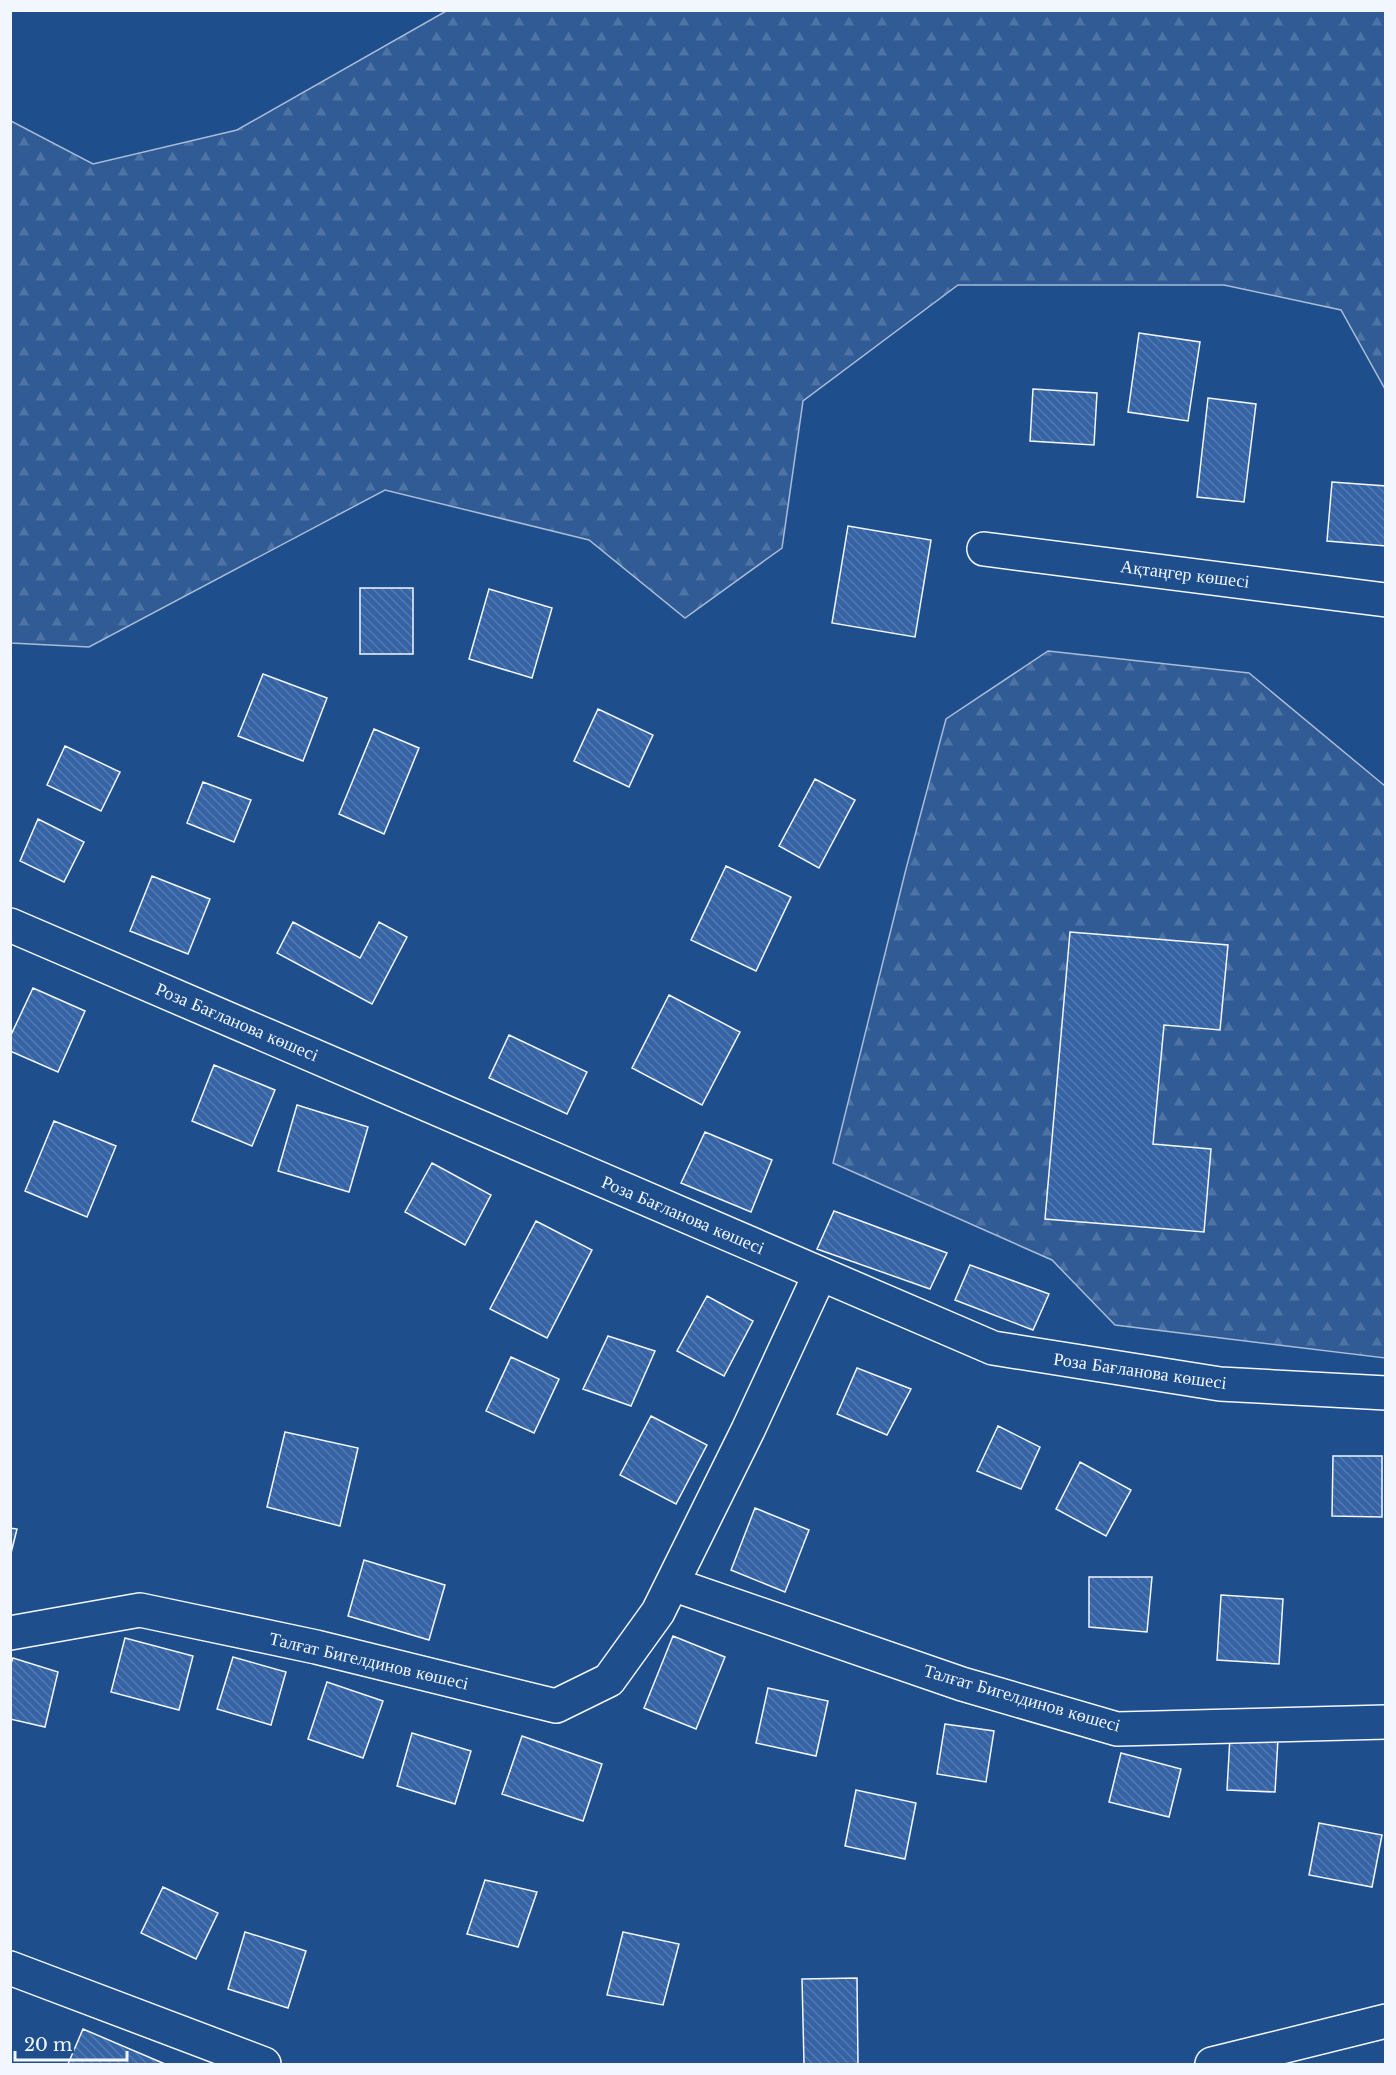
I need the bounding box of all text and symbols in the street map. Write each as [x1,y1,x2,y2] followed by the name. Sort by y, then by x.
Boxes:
[1119,555,1251,593] street label: Ақтаңгер көшесі
[152,978,322,1066] street label: Роза Бағланова көшесі
[598,1171,768,1259] street label: Роза Бағланова көшесі
[1052,1348,1228,1394] street label: Роза Бағланова көшесі
[267,1627,471,1695] street label: Талғат Бигелдинов көшесі
[921,1659,1123,1737] street label: Талғат Бигелдинов көшесі
[15,2024,128,2062] scale bar
[24,2034,72,2056] text: 20 m

